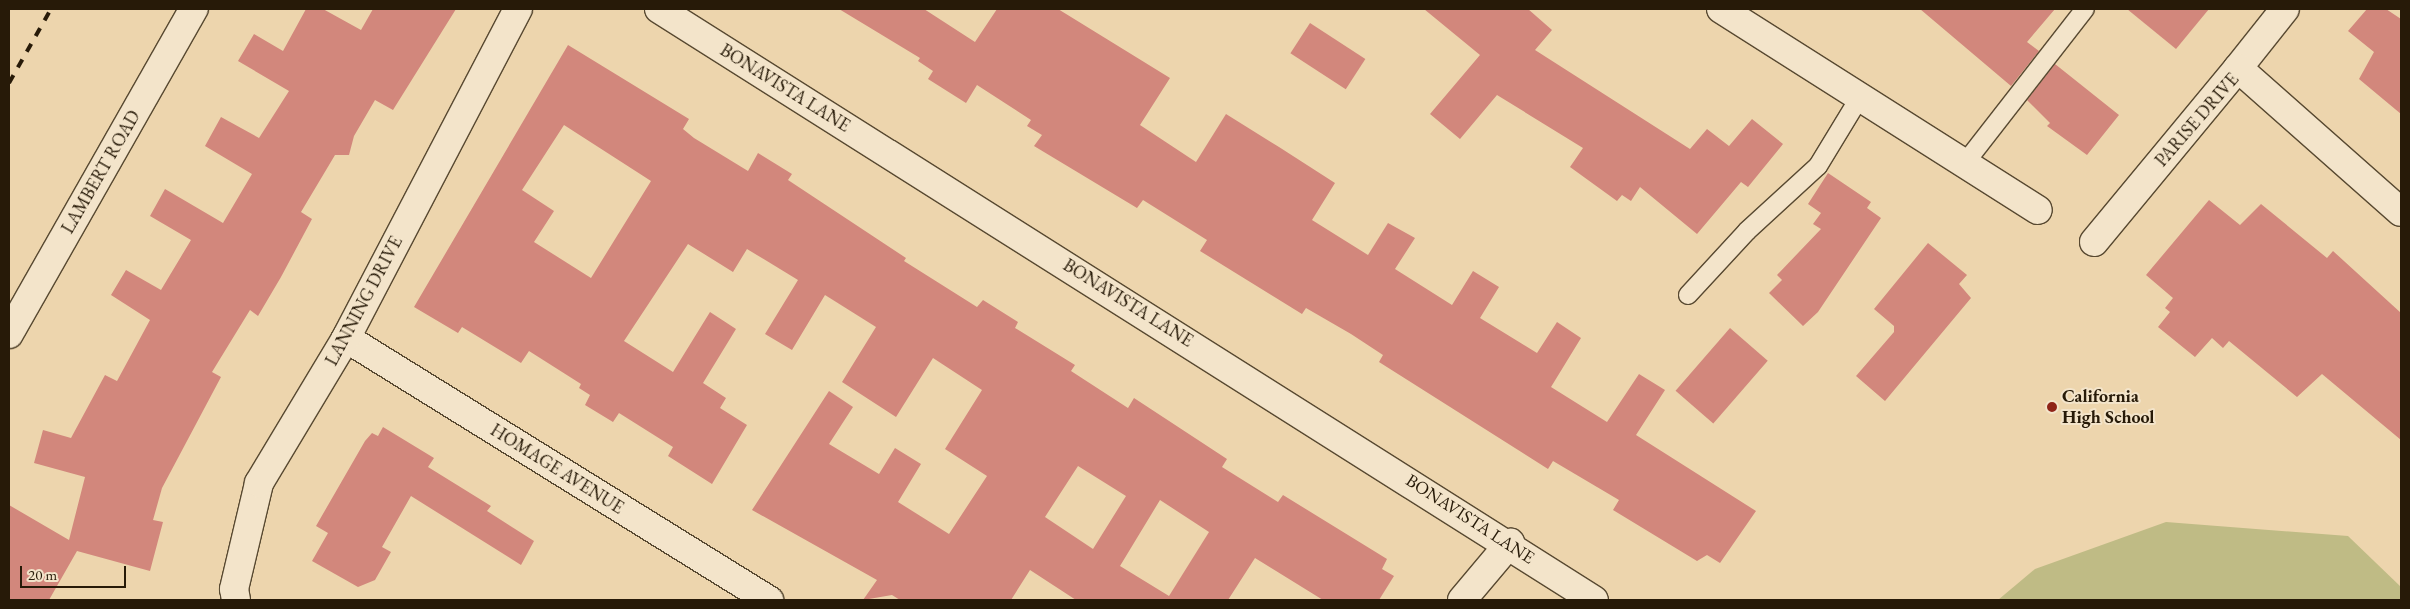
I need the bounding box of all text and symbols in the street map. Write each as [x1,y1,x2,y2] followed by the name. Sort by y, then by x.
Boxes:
[716,39,854,137] street label: BONAVISTA LANE
[2151,69,2243,171] street label: PARISE DRIVE
[57,107,145,237] street label: LAMBERT ROAD
[321,233,407,369] street label: LANNING DRIVE
[1059,254,1197,352] street label: BONAVISTA LANE
[2062,386,2154,428] place label: California High School
[2046,401,2058,413] marker: California High School
[486,419,628,519] street label: HOMAGE AVENUE
[1402,469,1538,569] street label: BONAVISTA LANE
[22,556,129,588] scale bar
[28,565,57,584] text: 20 m

